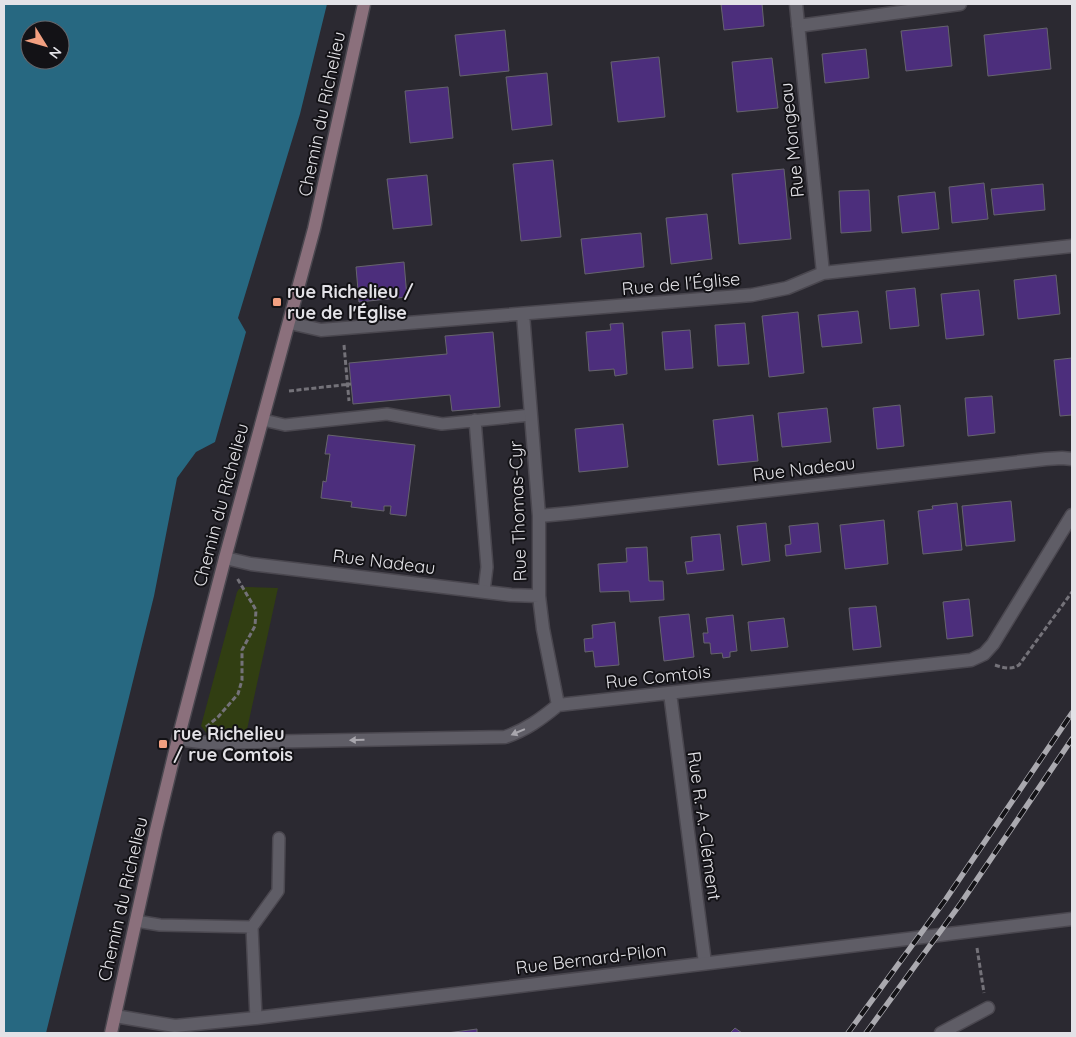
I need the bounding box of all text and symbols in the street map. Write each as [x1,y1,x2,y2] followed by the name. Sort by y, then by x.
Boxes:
[20,20,70,70] north arrow
[293,29,350,199] street label: Chemin du Richelieu
[45,43,66,62] text: N
[774,81,809,199] street label: Rue Mongeau
[621,267,741,300] street label: Rue de l'Église
[287,280,414,324] place label: rue Richelieu / rue de l'Église
[271,296,283,308] marker: rue Richelieu / rue de l'Église
[188,421,253,589] street label: Chemin du Richelieu
[504,440,531,582] street label: Rue Thomas-Cyr
[751,451,857,486] street label: Rue Nadeau
[331,544,437,579] street label: Rue Nadeau
[604,660,712,693] street label: Rue Comtois
[173,722,293,766] place label: rue Richelieu / rue Comtois
[511,728,525,736] one-way arrow
[348,737,364,745] one-way arrow
[157,738,169,750] marker: rue Richelieu / rue Comtois
[683,750,726,902] street label: Rue R.-A.-Clément
[92,814,153,983] street label: Chemin du Richelieu
[514,938,668,979] street label: Rue Bernard-Pilon

